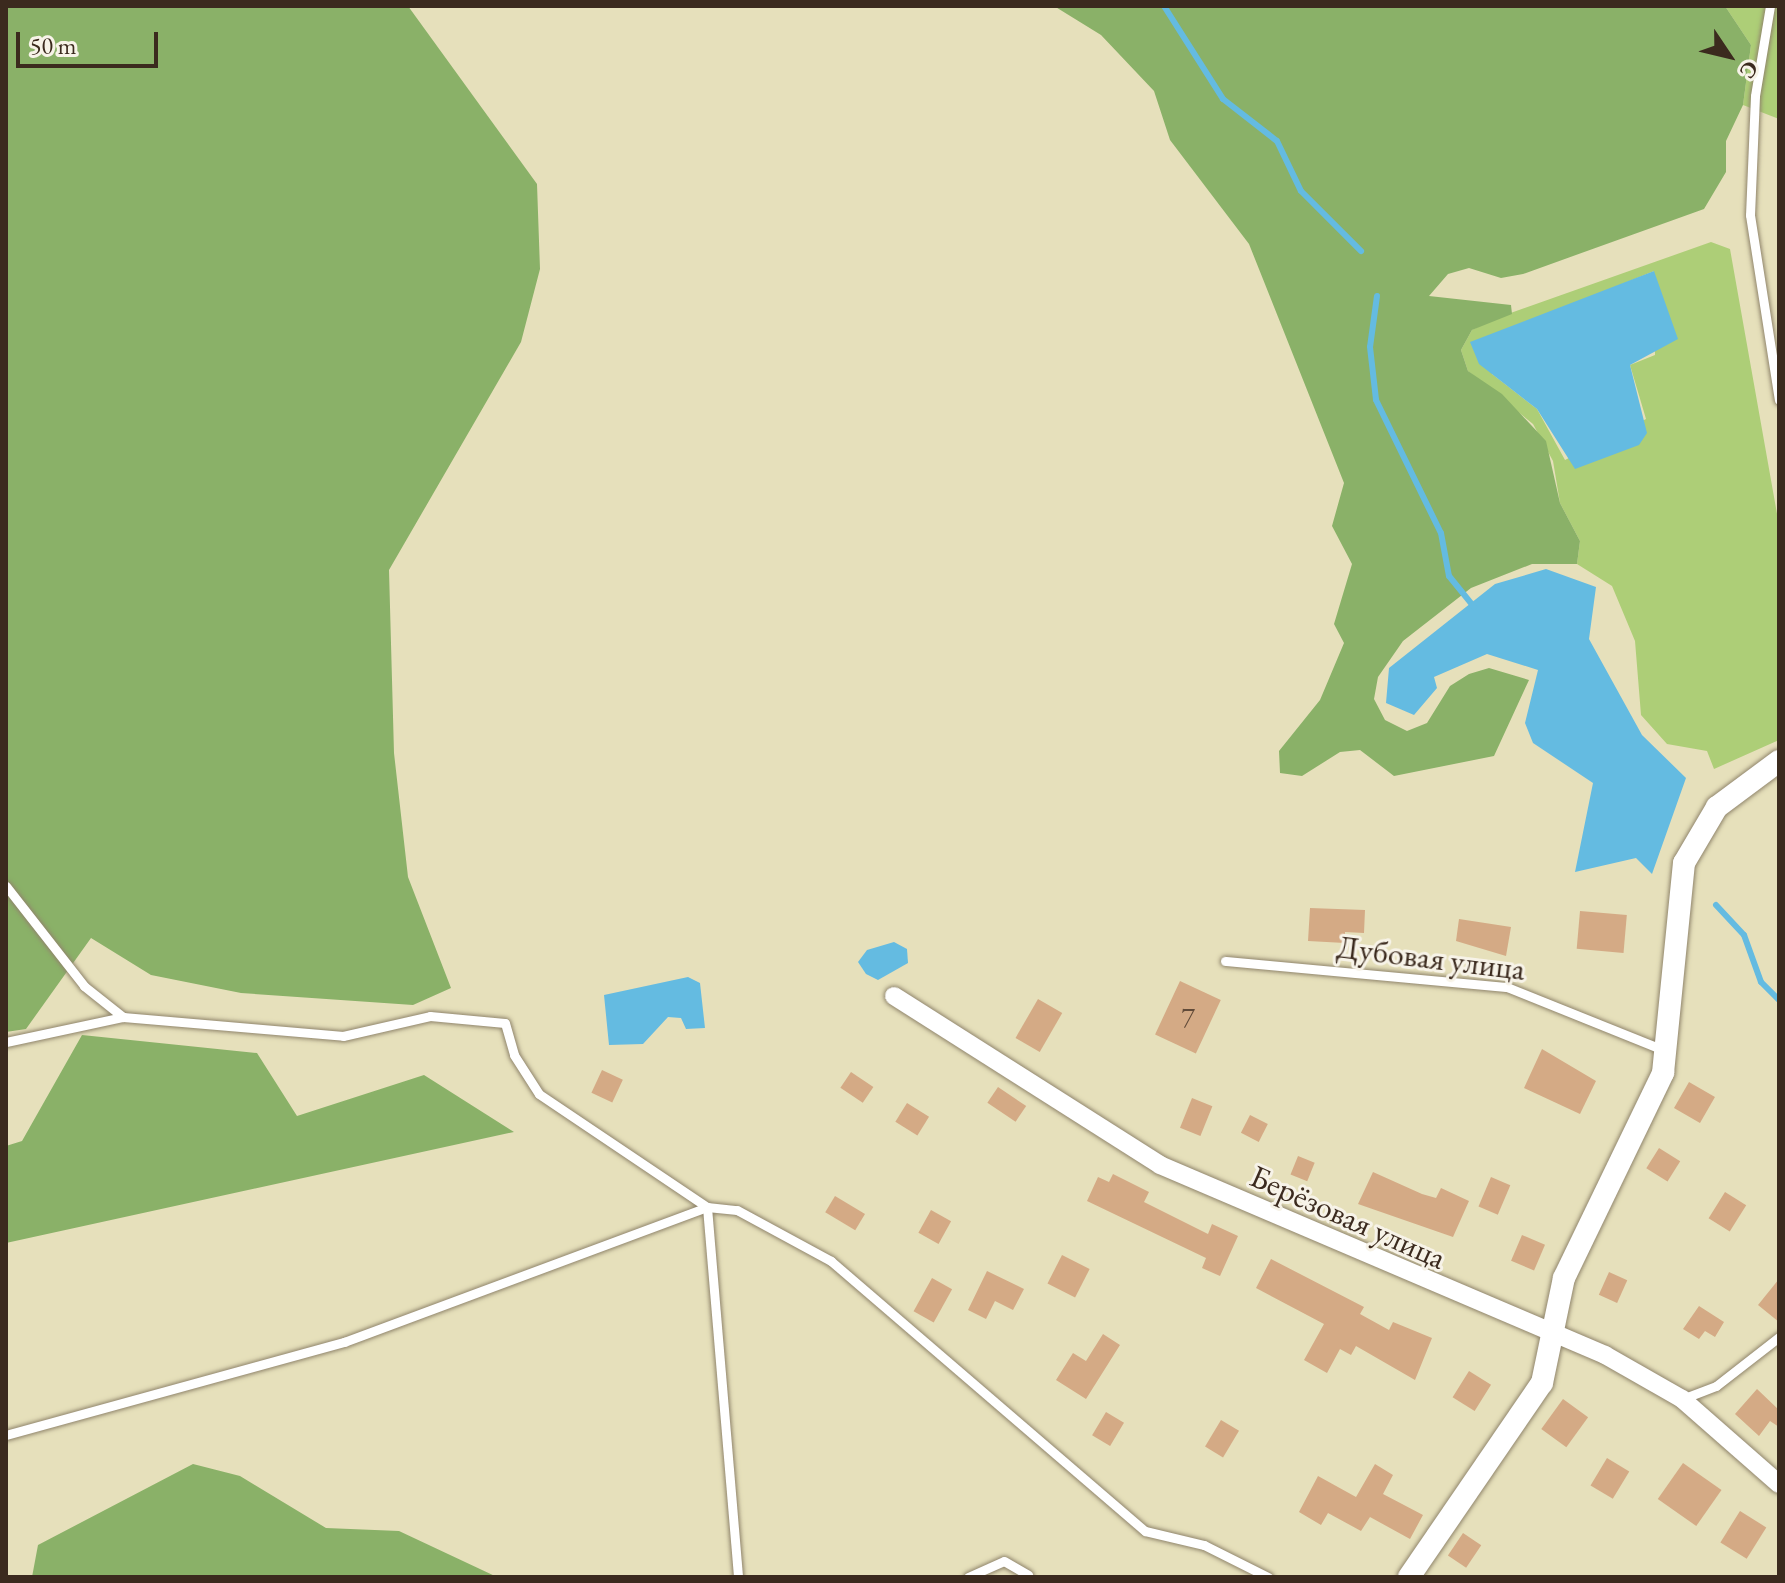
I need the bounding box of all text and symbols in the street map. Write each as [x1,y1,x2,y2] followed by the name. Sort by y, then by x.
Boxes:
[20,16,162,66] scale bar
[1689,16,1769,96] north arrow
[30,30,77,61] text: 50 m
[1733,55,1765,85] text: С
[1335,927,1527,989] street label: Дубовая улица
[1181,1000,1195,1034] house number: 7
[1244,1157,1452,1277] street label: Берёзовая улица

